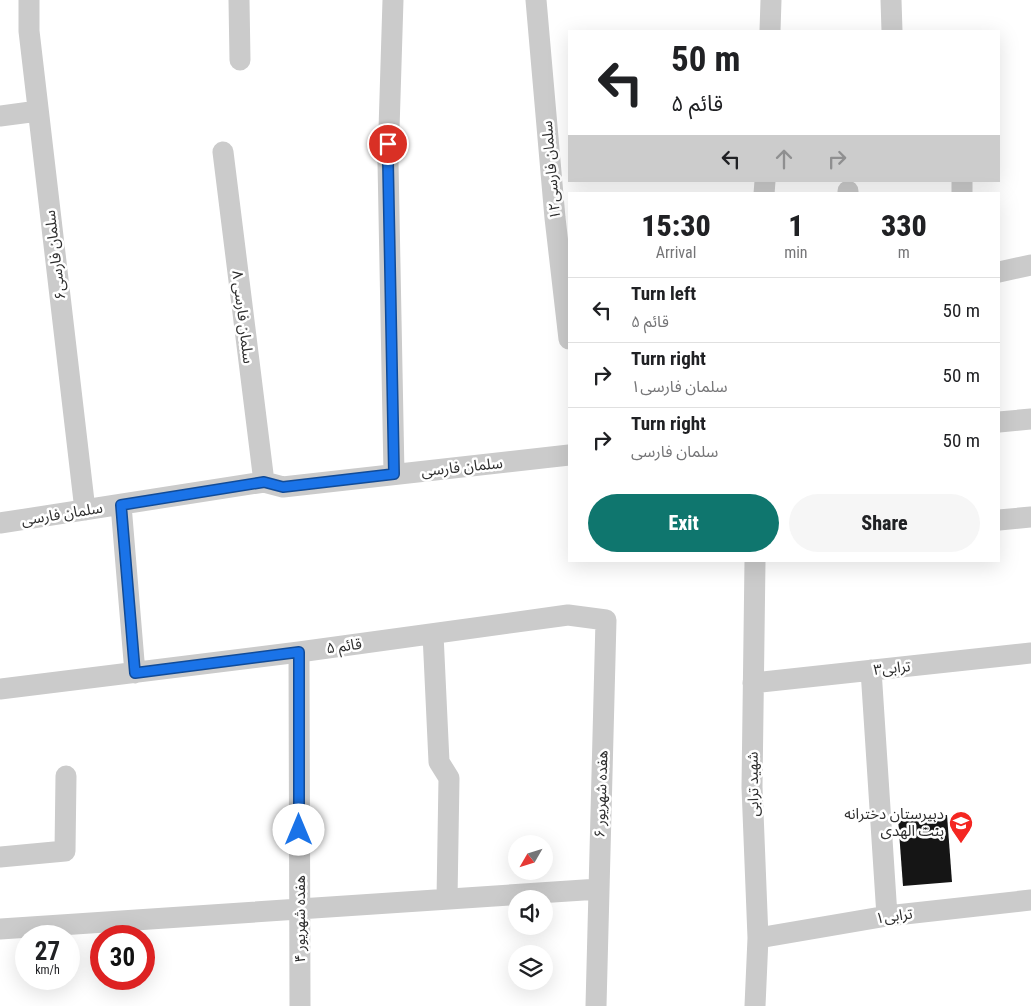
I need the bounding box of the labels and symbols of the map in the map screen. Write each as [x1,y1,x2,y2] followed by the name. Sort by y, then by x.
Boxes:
[538,120,564,220] street label: سلمان فارسی۱۲
[367,123,409,165] pin
[41,209,69,301] street label: سلمان فارسی۶
[228,269,258,365] street label: سلمان فارسی ۸
[420,454,504,480] street label: سلمان فارسی
[20,499,104,529] street label: سلمان فارسی
[325,635,363,659] street label: قائم ۵
[873,657,911,679] street label: ترابی۳
[590,750,612,838] street label: هفده شهریور ۶
[743,751,763,817] street label: شهید ترابی
[272,803,324,855] position arrow
[844,805,944,840] place label: دبیرستان دخترانه بنت الهدی
[948,810,974,844] school or university icon: دبیرستان دخترانه بنت الهدی
[508,835,552,880] north arrow
[291,875,309,963] street label: هفده شهریور ۴
[874,904,914,928] street label: ترابی۱
[90,925,155,990] speed limit sign: 30

